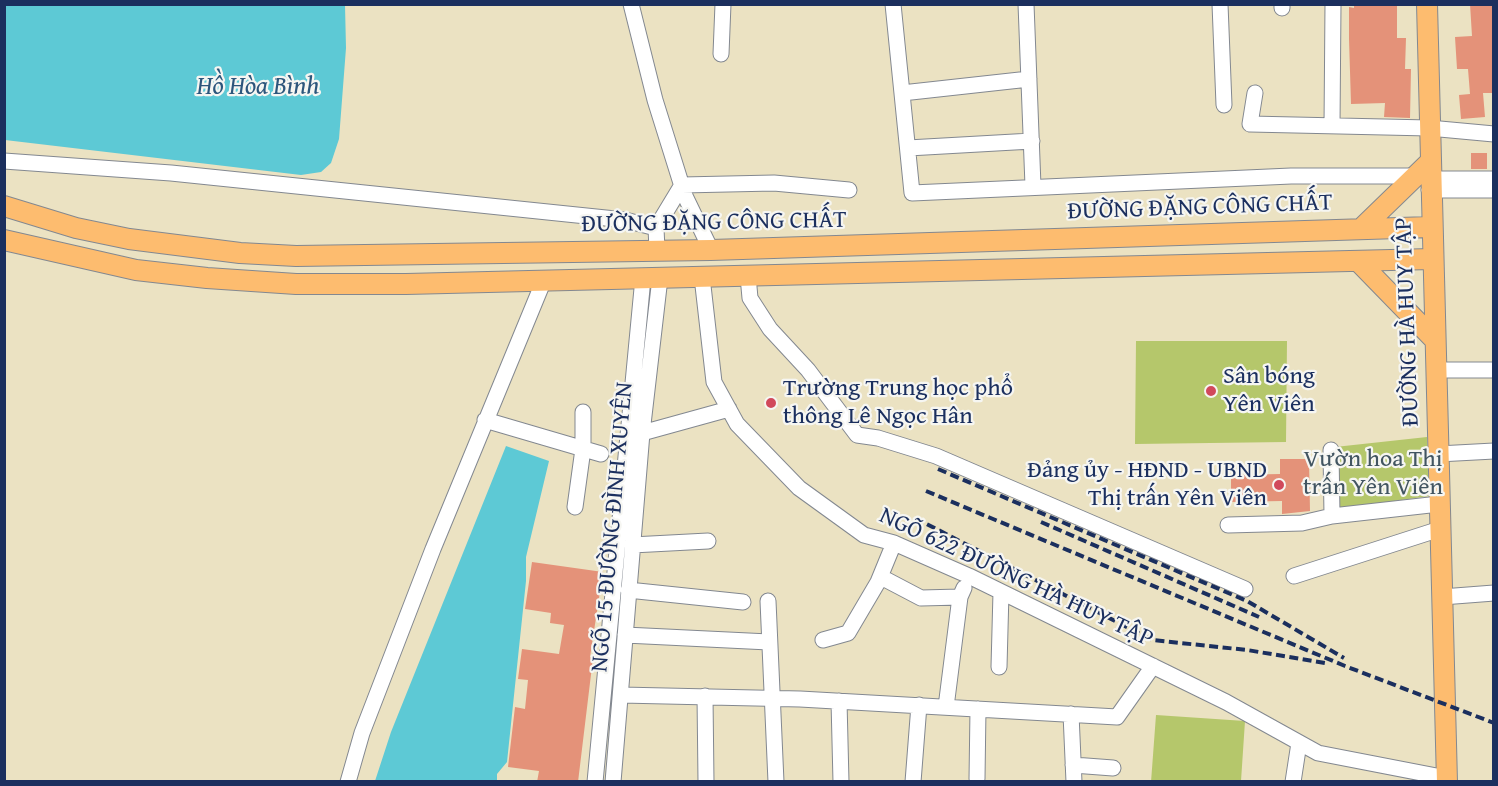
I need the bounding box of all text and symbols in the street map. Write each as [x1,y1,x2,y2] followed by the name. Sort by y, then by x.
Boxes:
[197,71,319,103] water label: Hồ Hòa Bình
[1067,189,1333,227] street label: ĐƯỜNG ĐẶNG CÔNG CHẤT
[581,206,847,240] street label: ĐƯỜNG ĐẶNG CÔNG CHẤT
[1390,217,1426,427] street label: ĐƯỜNG HÀ HUY TẬP
[1223,363,1315,419] place label: Sân bóng Yên Viên
[783,375,1013,431] place label: Trường Trung học phổ thông Lê Ngọc Hân
[586,381,640,673] street label: NGÕ 15 ĐƯỜNG ĐÌNH XUYÊN
[1204,384,1218,398] marker: Sân bóng Yên Viên
[764,396,778,410] marker: Trường Trung học phổ thông Lê Ngọc Hân
[1303,446,1443,502] park label: Vườn hoa Thị trấn Yên Viên
[1027,457,1267,513] place label: Đảng ủy - HĐND - UBND Thị trấn Yên Viên
[1272,478,1286,492] marker: Đảng ủy - HĐND - UBND Thị trấn Yên Viên
[874,502,1158,654] street label: NGÕ 622 ĐƯỜNG HÀ HUY TẬP

